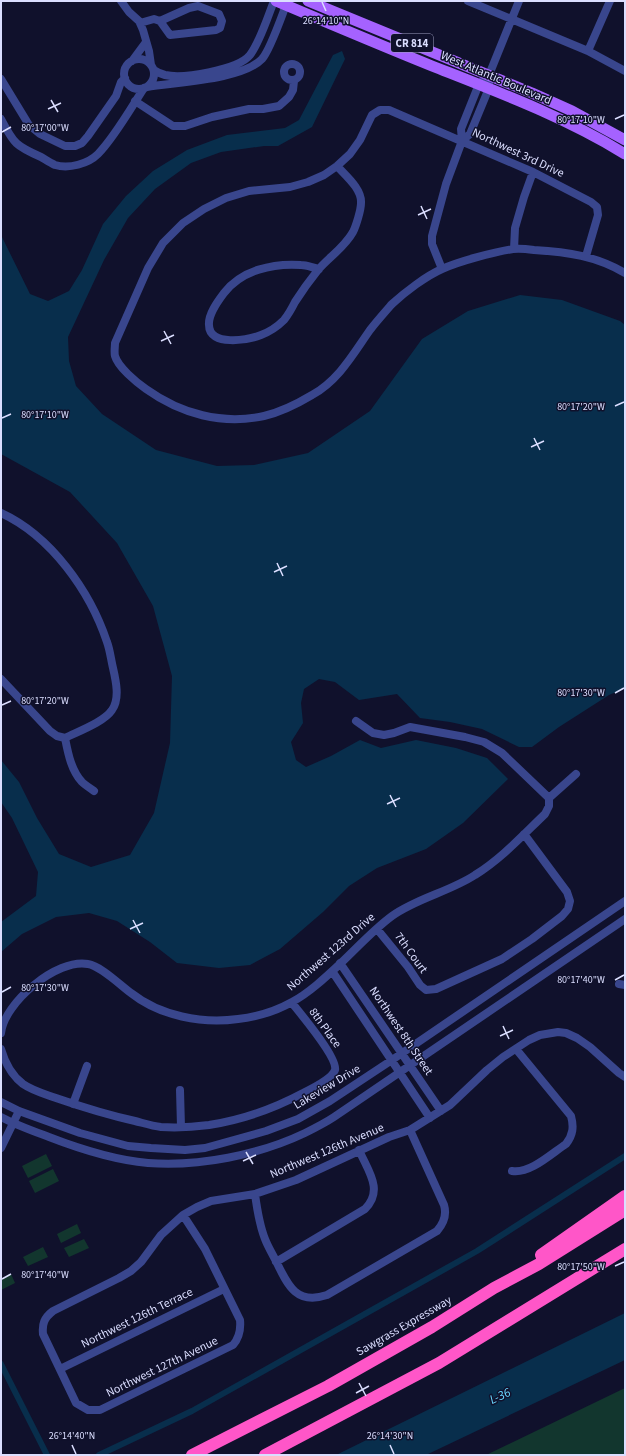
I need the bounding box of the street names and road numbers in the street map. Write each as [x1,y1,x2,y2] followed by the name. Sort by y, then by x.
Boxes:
[391,34,433,52] road number: CR 814
[438,47,554,109] street label: West Atlantic Boulevard
[469,124,567,182] street label: Northwest 3rd Drive
[283,909,379,995] street label: Northwest 123rd Drive
[390,929,432,977] street label: 7th Court
[365,983,437,1079] street label: Northwest 8th Street
[305,1004,345,1052] street label: 8th Place
[290,1060,364,1114] street label: Lakeview Drive
[267,1119,387,1183] street label: Northwest 126th Avenue
[78,1283,196,1352] street label: Northwest 126th Terrace
[353,1292,455,1360] street label: Sawgrass Expressway
[103,1332,221,1402] street label: Northwest 127th Avenue

